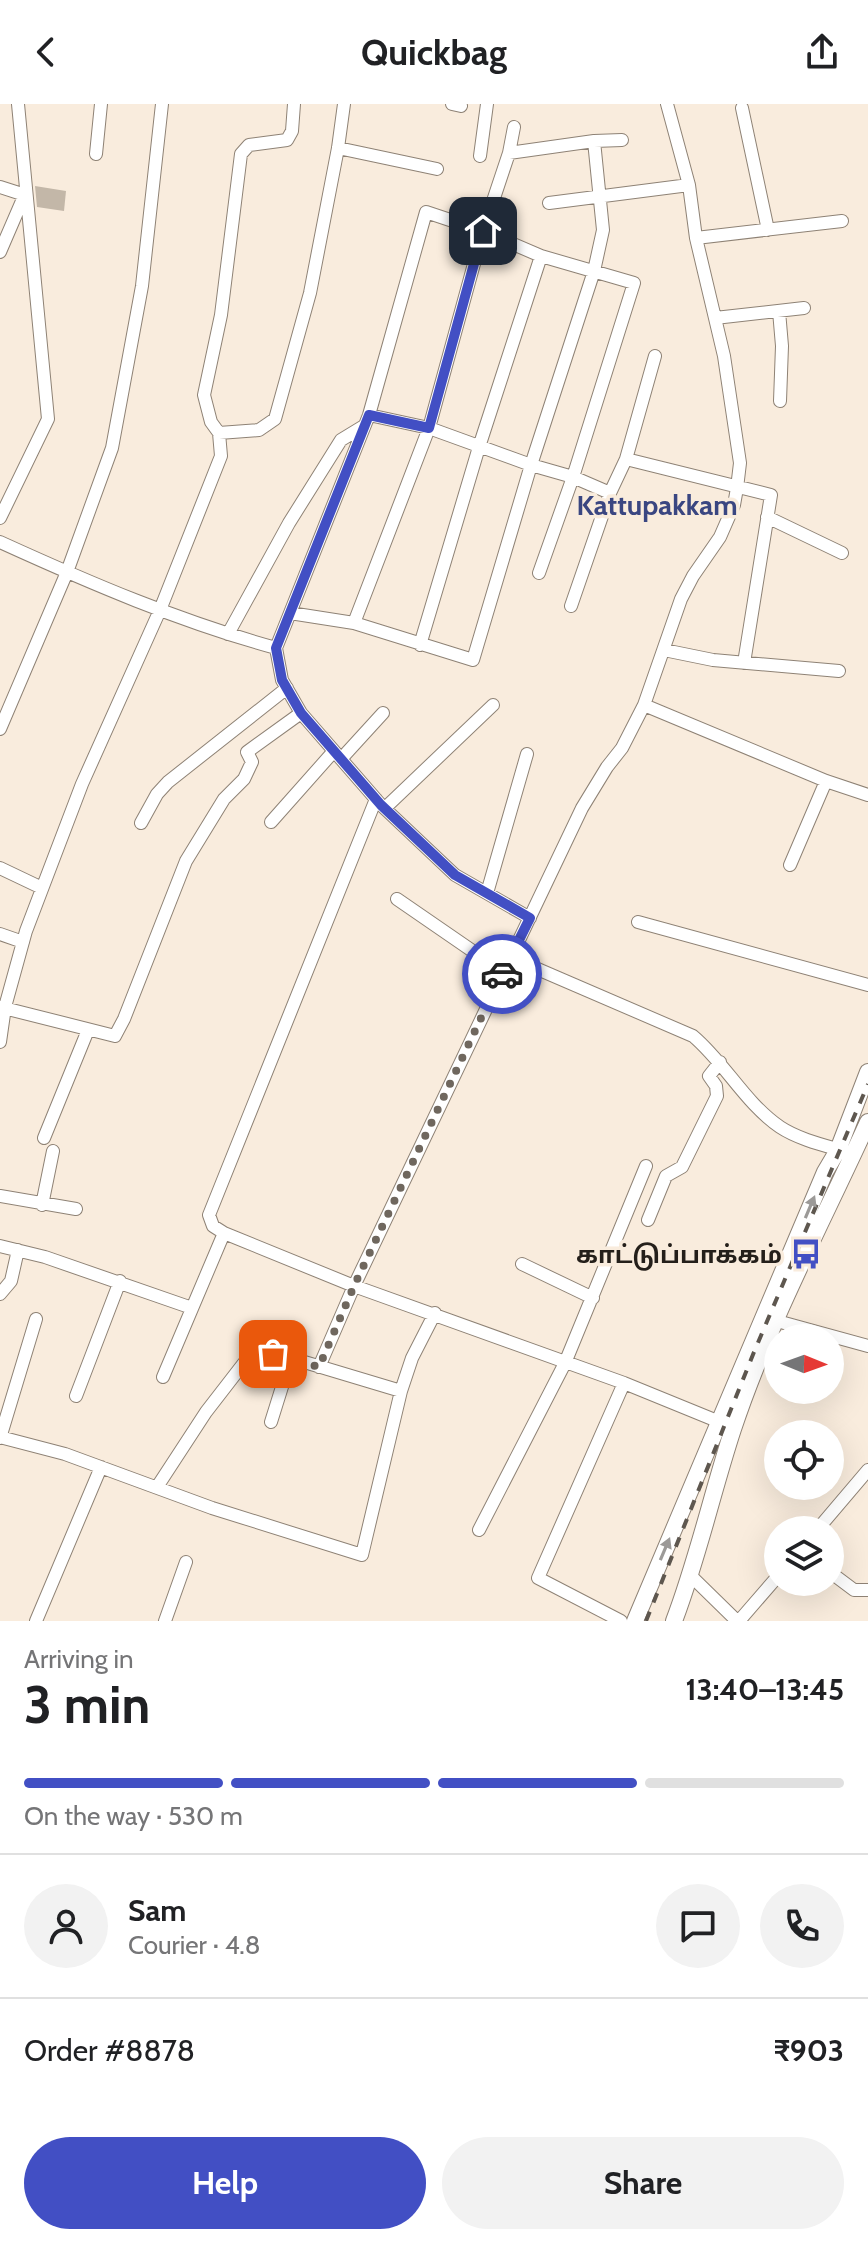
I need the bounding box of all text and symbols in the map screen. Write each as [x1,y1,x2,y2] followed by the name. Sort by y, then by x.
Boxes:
[24,30,68,74] icon: back
[361,30,507,74] text: Quickbag
[800,30,844,74] icon: share
[449,197,517,265] pin
[461,209,505,253] icon: home
[576,488,738,522] district label: Kattupakkam
[462,934,542,1014] courier
[480,952,524,996] icon: car
[804,1195,817,1219] one-way arrow
[789,1237,823,1271] bus stop icon: காட்டுப்பாக்கம்
[576,1240,782,1271] place label: காட்டுப்பாக்கம்
[239,1320,307,1388] pin
[764,1324,844,1404] north arrow
[764,1324,844,1596] map controls
[251,1332,295,1376] icon: bag
[764,1420,844,1500] button: locate
[764,1516,844,1596] button: layers
[658,1537,671,1561] one-way arrow
[24,1643,134,1675] text: Arriving in
[685,1671,844,1708] text: 13:40–13:45
[24,1673,150,1736] text: 3 min
[24,1800,243,1832] text: On the way · 530 m
[24,1884,108,1968] button: person
[656,1884,740,1968] button: chat
[760,1884,844,1968] button: phone
[128,1892,186,1929] text: Sam
[128,1929,261,1961] text: Courier · 4.8
[24,2032,195,2069] text: Order #8878
[773,2032,844,2069] text: ₹903
[24,2137,426,2229] button: Help
[442,2137,844,2229] button: Share

